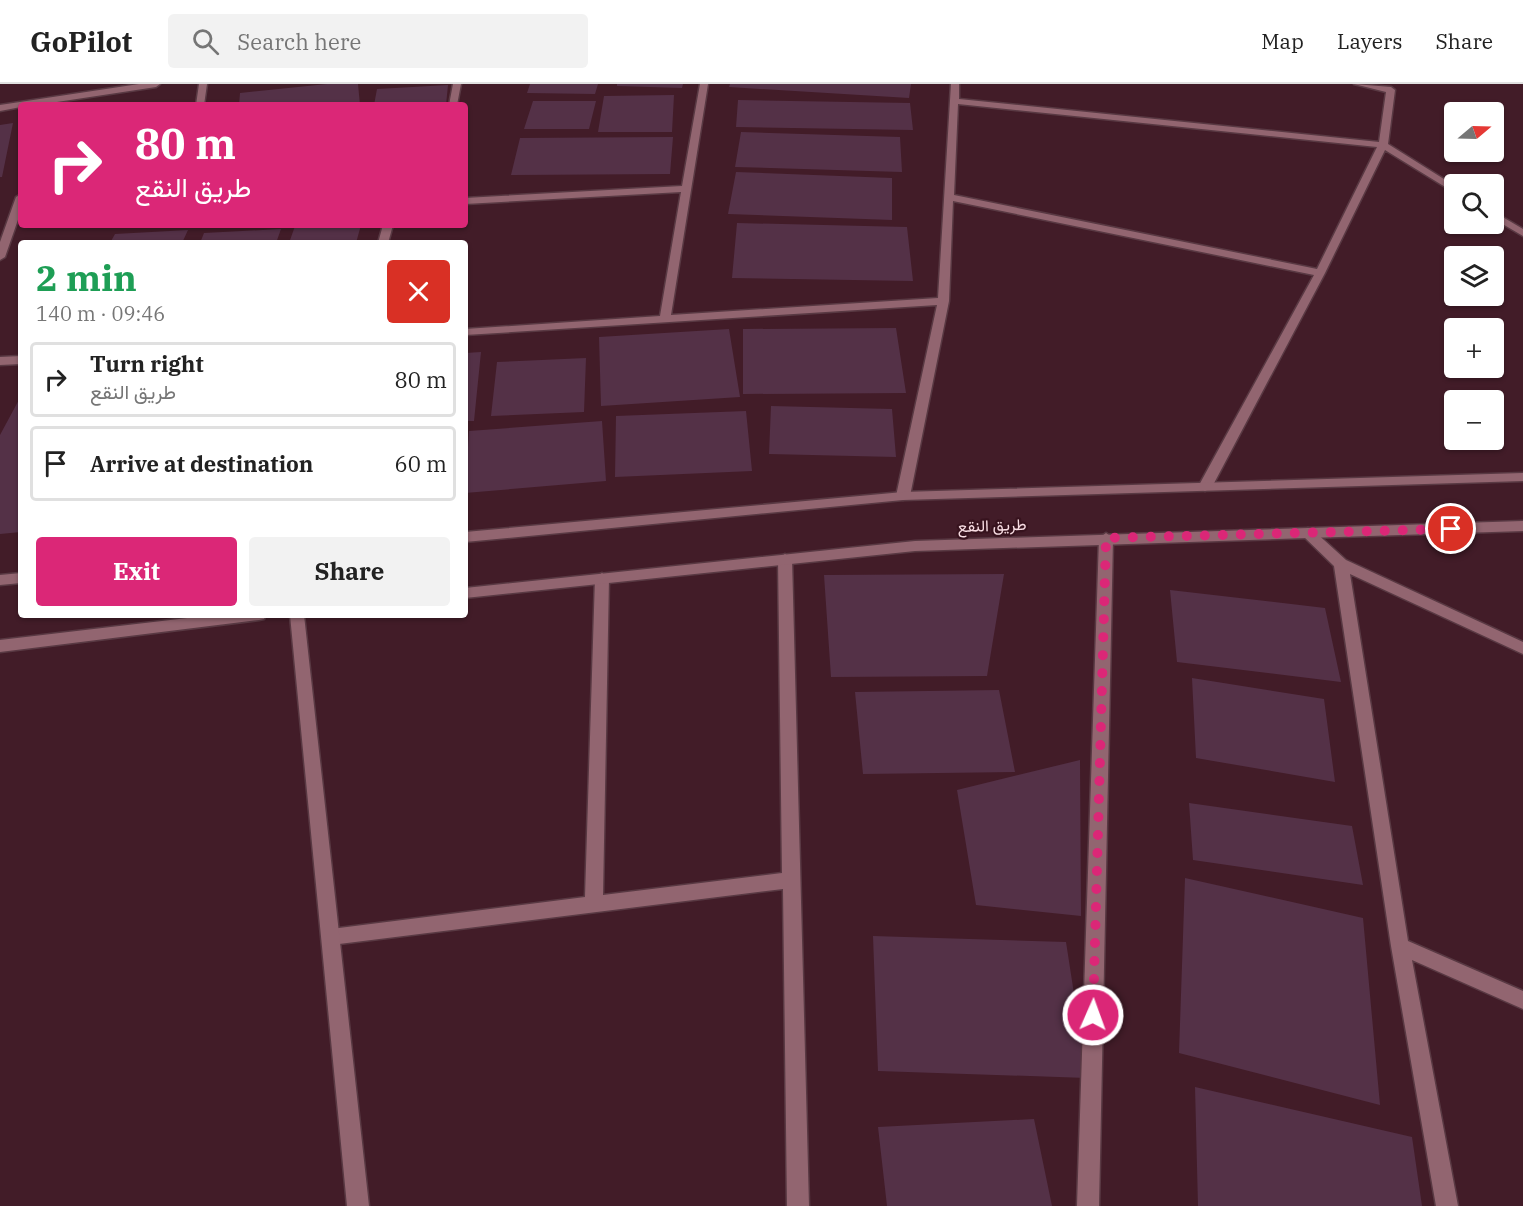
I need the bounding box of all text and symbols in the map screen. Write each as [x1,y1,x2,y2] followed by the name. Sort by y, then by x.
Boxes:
[168,14,588,68] search box
[30,23,132,60] text: GoPilot
[189,25,222,58] icon: search
[237,27,361,56] text: Search here
[1261,27,1304,55] text: Map
[1337,27,1403,55] text: Layers
[1436,27,1493,55] text: Share
[1444,102,1504,162] north arrow
[1444,102,1504,450] map controls
[135,116,236,171] text: 80 m
[36,126,114,204] icon: right
[135,169,251,204] text: طريق النقع
[1444,174,1504,234] button: search
[1444,246,1504,306] button: layers
[36,254,137,301] text: 2 min
[387,260,450,323] button: close
[36,300,165,327] text: 140 m · 09:46
[1444,318,1504,378] button: +
[90,349,204,378] text: Turn right
[39,363,72,396] icon: right
[395,365,447,394] text: 80 m
[90,378,176,405] text: طريق النقع
[1444,390,1504,450] button: −
[39,447,72,480] icon: arrive
[90,449,313,478] text: Arrive at destination
[395,449,447,478] text: 60 m
[1425,503,1476,554] pin
[1434,512,1467,545] icon: arrive
[957,514,1027,538] street label: طريق النقع
[36,537,237,606] button: Exit
[249,537,450,606] button: Share
[1061,983,1125,1047] position arrow

